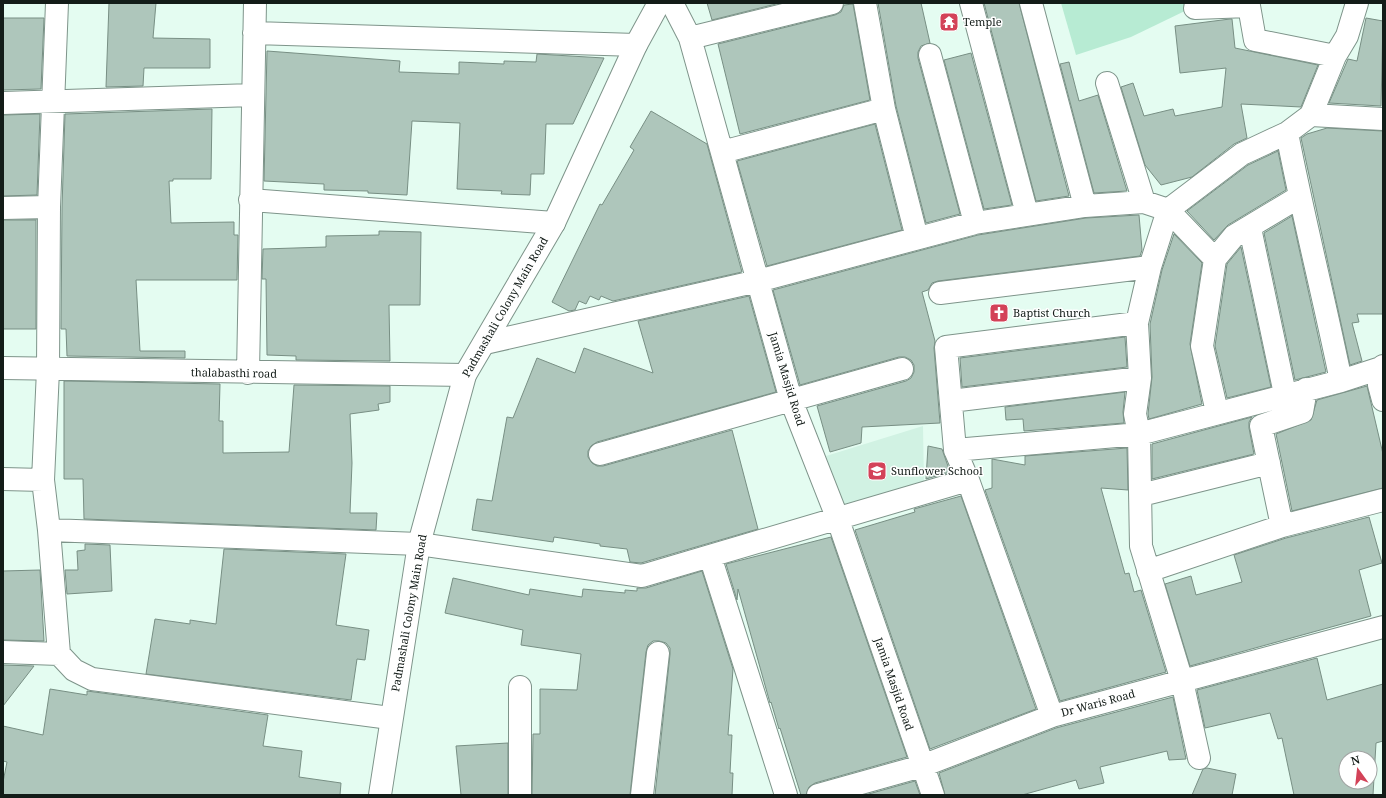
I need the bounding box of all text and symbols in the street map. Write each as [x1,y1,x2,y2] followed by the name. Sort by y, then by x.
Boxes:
[938,11,960,33] temple icon: Temple
[963,14,1002,29] place label: Temple
[458,234,551,380] street label: Padmashali Colony Main Road
[988,302,1010,324] church icon: Baptist Church
[1013,305,1091,320] place label: Baptist Church
[766,329,809,428] street label: Jamia Masjid Road
[191,364,278,381] street label: thalabasthi road
[866,460,888,482] school or university icon: Sunflower School
[891,463,983,478] place label: Sunflower School
[387,533,430,693] street label: Padmashali Colony Main Road
[871,634,918,733] street label: Jamia Masjid Road
[1059,685,1137,720] street label: Dr Waris Road
[1338,750,1378,790] north arrow
[1349,751,1362,768] text: N

